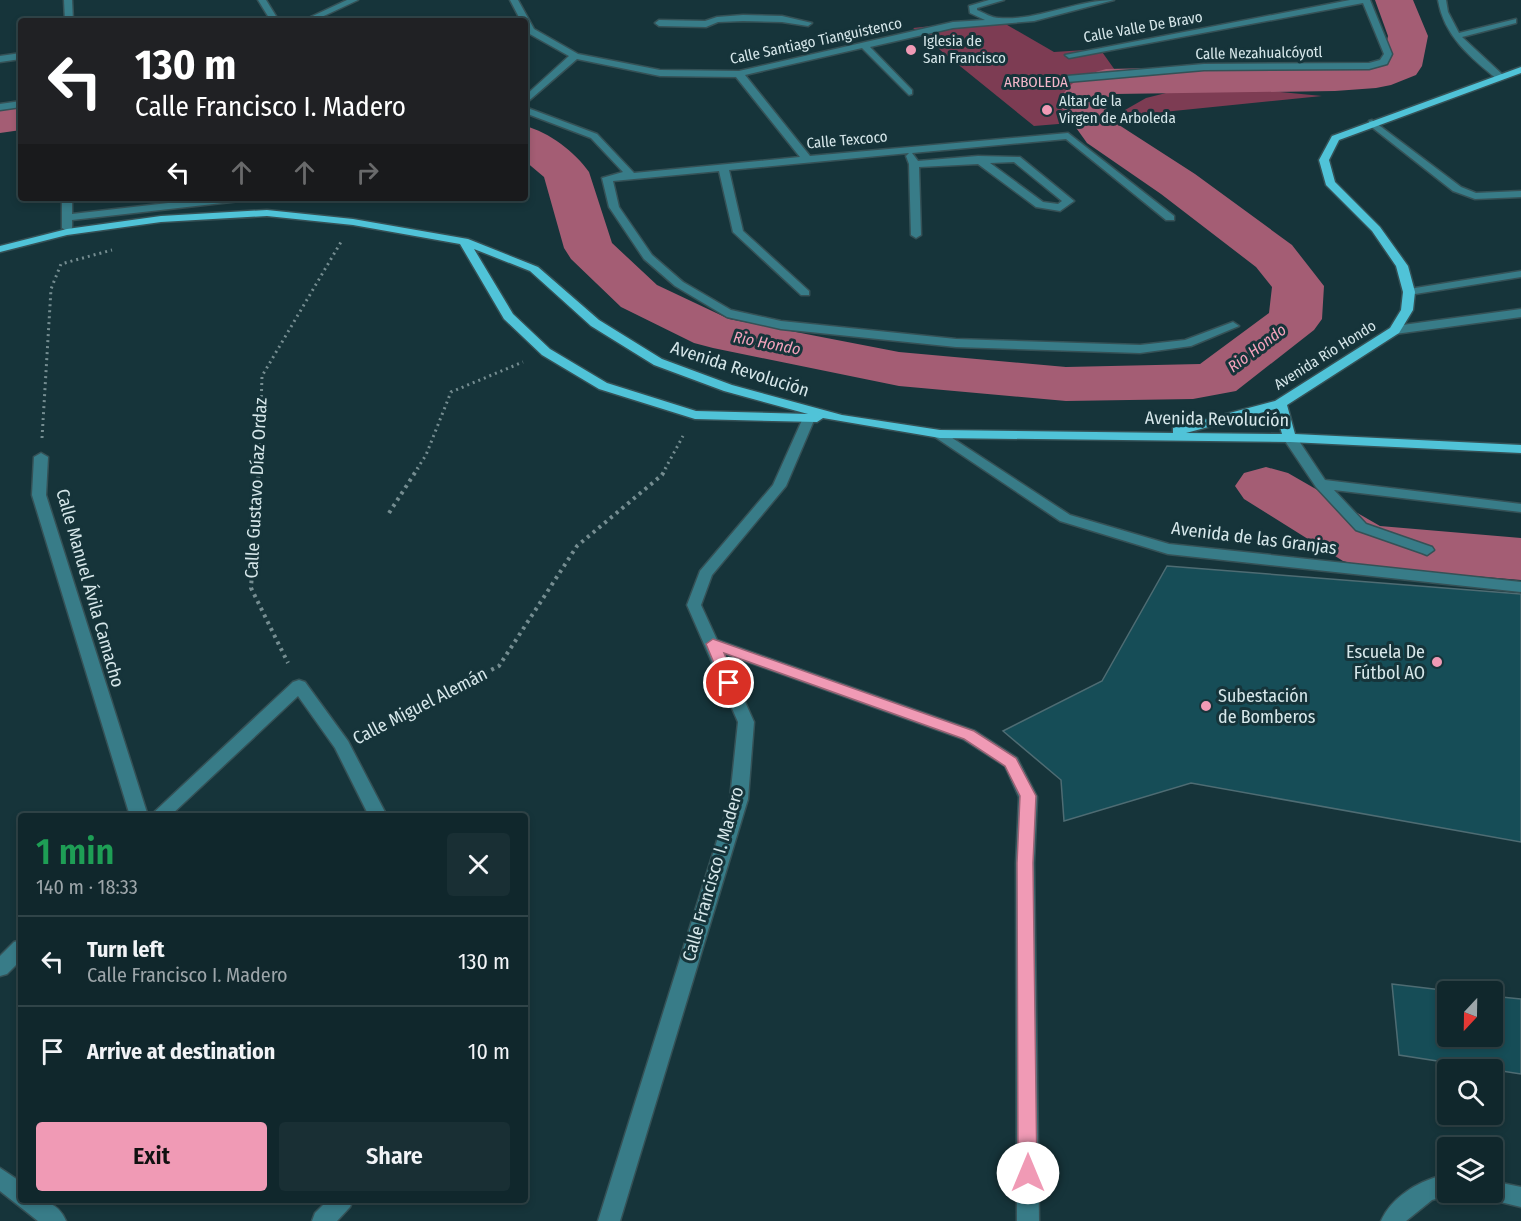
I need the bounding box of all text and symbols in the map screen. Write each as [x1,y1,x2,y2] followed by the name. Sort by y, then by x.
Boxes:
[1082,8,1204,46] street label: Calle Valle De Bravo
[728,14,904,68] street label: Calle Santiago Tianguistenco
[923,32,1006,67] place label: Iglesia de San Francisco
[135,40,236,90] text: 130 m
[36,42,114,120] icon: left
[904,43,918,57] marker: Iglesia de San Francisco
[1195,43,1323,63] street label: Calle Nezahualcóyotl
[1004,73,1068,91] park label: ARBOLEDA
[135,91,406,123] text: Calle Francisco I. Madero
[1059,92,1176,127] place label: Altar de la Virgen de Arboleda
[1040,103,1054,117] marker: Altar de la Virgen de Arboleda
[806,127,888,153] street label: Calle Texcoco
[162,156,195,189] icon: left
[225,156,258,189] icon: ahead
[288,156,321,189] icon: ahead
[351,156,384,189] icon: right
[1271,316,1379,394] street label: Avenida Río Hondo
[1224,320,1290,376] water label: Rio Hondo
[732,327,802,359] water label: Rio Hondo
[668,336,812,402] street label: Avenida Revolución
[240,397,272,579] street label: Calle Gustavo Díaz Ordaz
[1145,407,1289,431] street label: Avenida Revolución
[51,486,130,690] street label: Calle Manuel Ávila Camacho
[1170,517,1338,559] street label: Avenida de las Granjas
[1346,641,1425,684] place label: Escuela De Fútbol AO
[1430,655,1444,669] marker: Escuela De Fútbol AO
[703,657,754,708] pin
[349,663,491,749] street label: Calle Miguel Alemán
[712,666,745,699] icon: arrive
[1218,685,1316,728] place label: Subestación de Bomberos
[1199,699,1213,713] marker: Subestación de Bomberos
[678,784,748,964] street label: Calle Francisco I. Madero
[36,830,114,874] text: 1 min
[447,833,510,896] button: close
[36,875,138,899] text: 140 m · 18:33
[87,936,165,963] text: Turn left
[36,945,69,978] icon: left
[458,948,510,975] text: 130 m
[87,963,288,987] text: Calle Francisco I. Madero
[1437,981,1503,1047] north arrow
[1437,981,1503,1203] map controls
[36,1035,69,1068] icon: arrive
[87,1038,275,1065] text: Arrive at destination
[468,1038,510,1065] text: 10 m
[1437,1059,1503,1125] button: search
[36,1122,267,1191] button: Exit
[279,1122,510,1191] button: Share
[1437,1137,1503,1203] button: layers
[996,1141,1060,1205] position arrow

